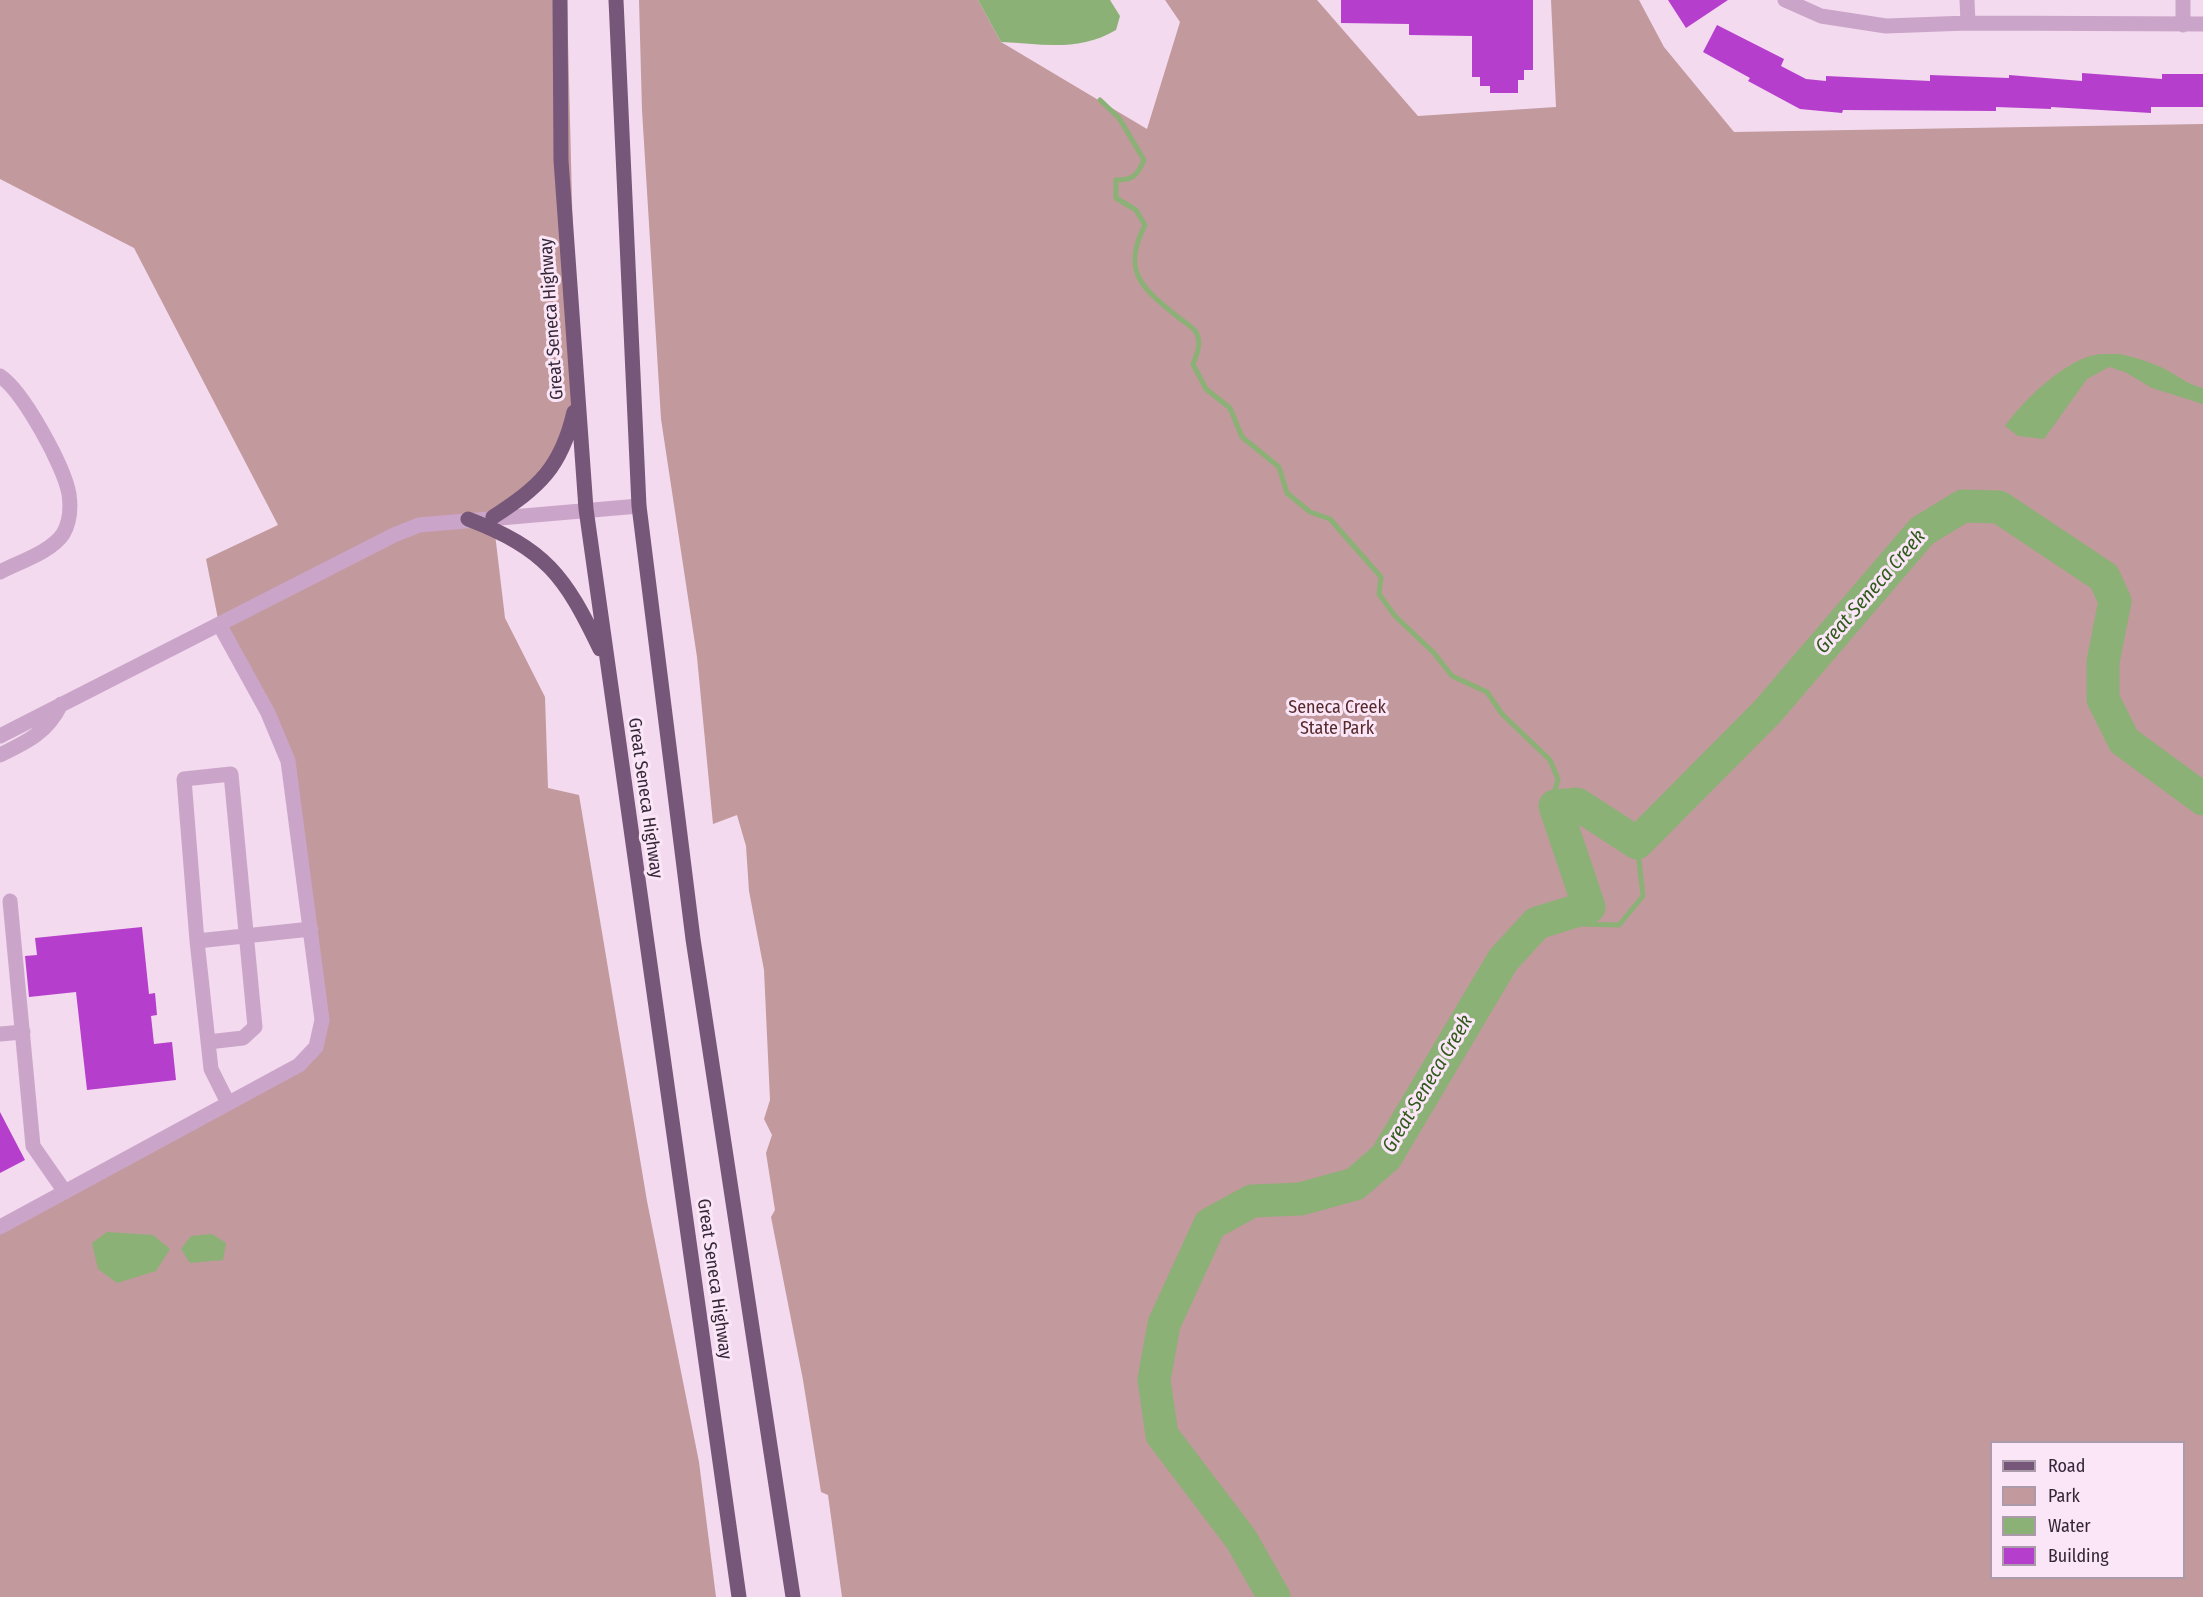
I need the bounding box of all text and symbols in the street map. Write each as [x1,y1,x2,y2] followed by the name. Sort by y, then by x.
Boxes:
[536,237,568,401] street label: Great Seneca Highway
[1811,525,1931,659] water label: Great Seneca Creek
[1288,697,1386,740] park label: Seneca Creek State Park
[623,716,667,880] street label: Great Seneca Highway
[1378,1011,1478,1157] water label: Great Seneca Creek
[692,1197,736,1361] street label: Great Seneca Highway
[1990,1441,2185,1579] legend
[2048,1455,2085,1477] text: Road
[2048,1485,2080,1507] text: Park
[2048,1515,2091,1537] text: Water
[2048,1545,2109,1567] text: Building

